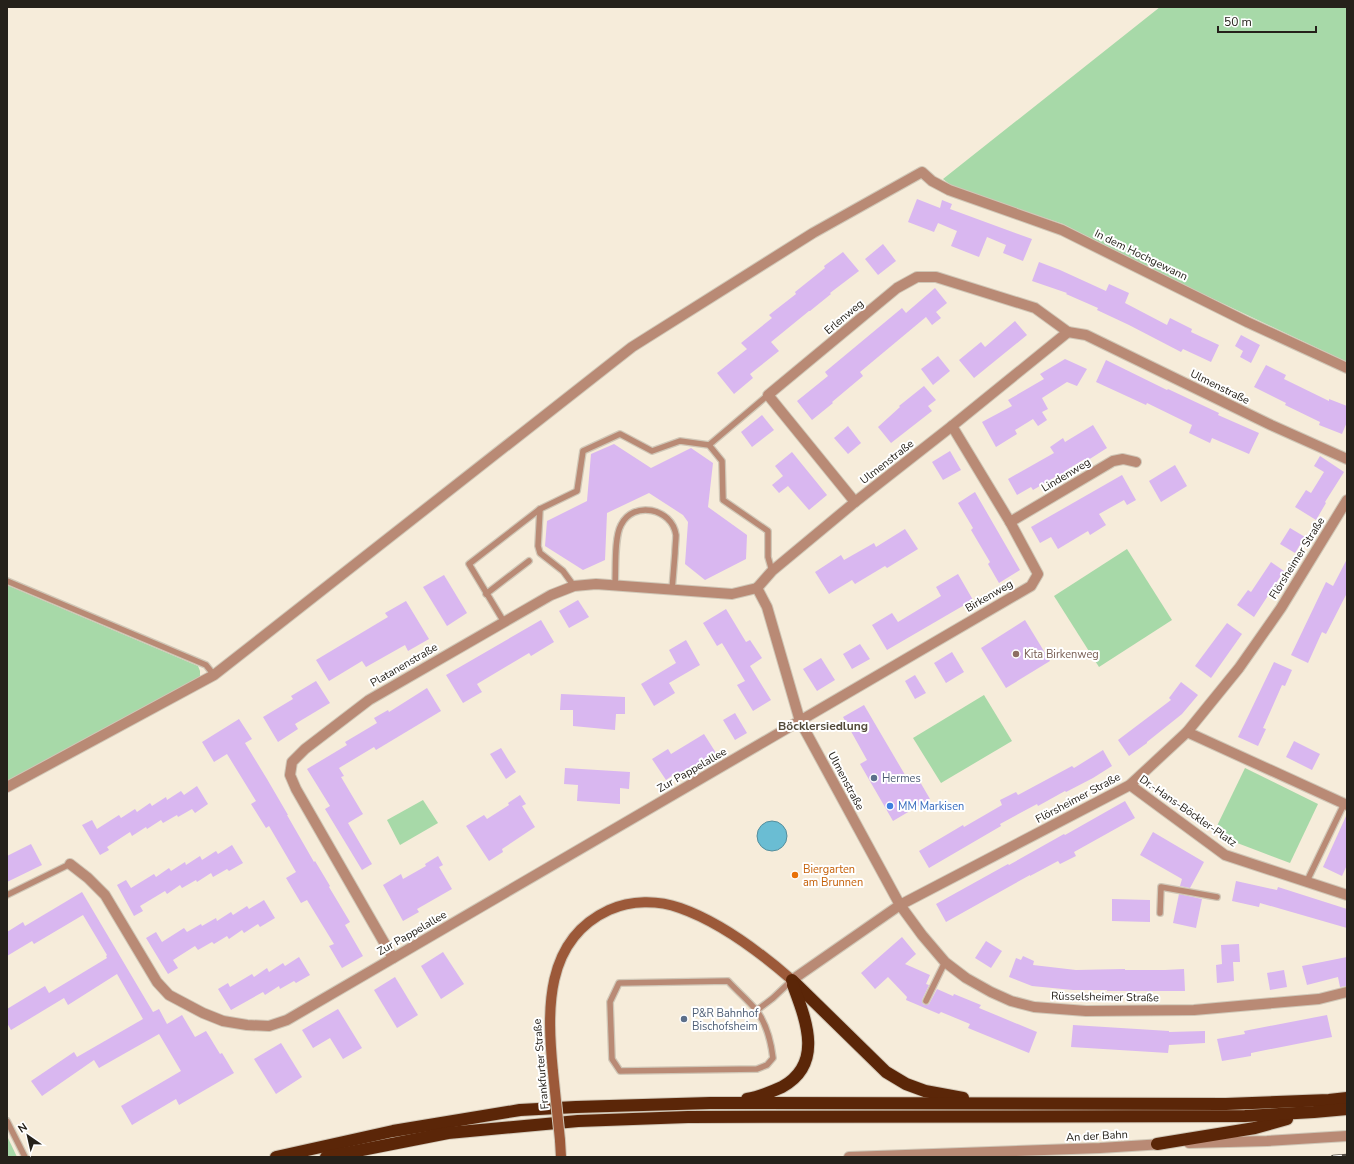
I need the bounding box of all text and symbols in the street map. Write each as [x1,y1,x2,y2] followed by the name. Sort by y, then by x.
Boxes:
[1218,8,1316,34] scale bar
[1224,14,1252,30] text: 50 m
[1092,226,1190,284] street label: In dem Hochgewann
[821,296,867,338] street label: Erlenweg
[1188,366,1252,408] street label: Ulmenstraße
[857,436,917,488] street label: Ulmenstraße
[1039,454,1093,496] street label: Lindenweg
[1266,514,1328,602] street label: Flörsheimer Straße
[962,576,1016,616] street label: Birkenweg
[368,640,441,690] street label: Platanenstraße
[1024,647,1099,662] place label: Kita Birkenweg
[1011,649,1021,659] marker: Kita Birkenweg
[778,718,868,734] district label: Böcklersiedlung
[655,744,730,796] street label: Zur Pappelallee
[824,749,868,813] street label: Ulmenstraße
[1033,769,1123,827] street label: Flörsheimer Straße
[882,771,921,786] place label: Hermes
[1136,772,1240,850] street label: Dr.-Hans-Böckler-Platz
[869,773,879,783] marker: Hermes
[898,799,964,814] place label: MM Markisen
[885,801,895,811] marker: MM Markisen
[803,862,863,890] place label: Biergarten am Brunnen
[790,870,800,880] marker: Biergarten am Brunnen
[375,907,450,959] street label: Zur Pappelallee
[1051,989,1159,1005] street label: Rüsselsheimer Straße
[692,1006,759,1034] place label: P&R Bahnhof Bischofsheim
[679,1014,689,1024] marker: P&R Bahnhof Bischofsheim
[530,1018,552,1110] street label: Frankfurter Straße
[8,1116,48,1156] north arrow
[15,1120,30,1137] text: N
[1066,1127,1128,1145] street label: An der Bahn

